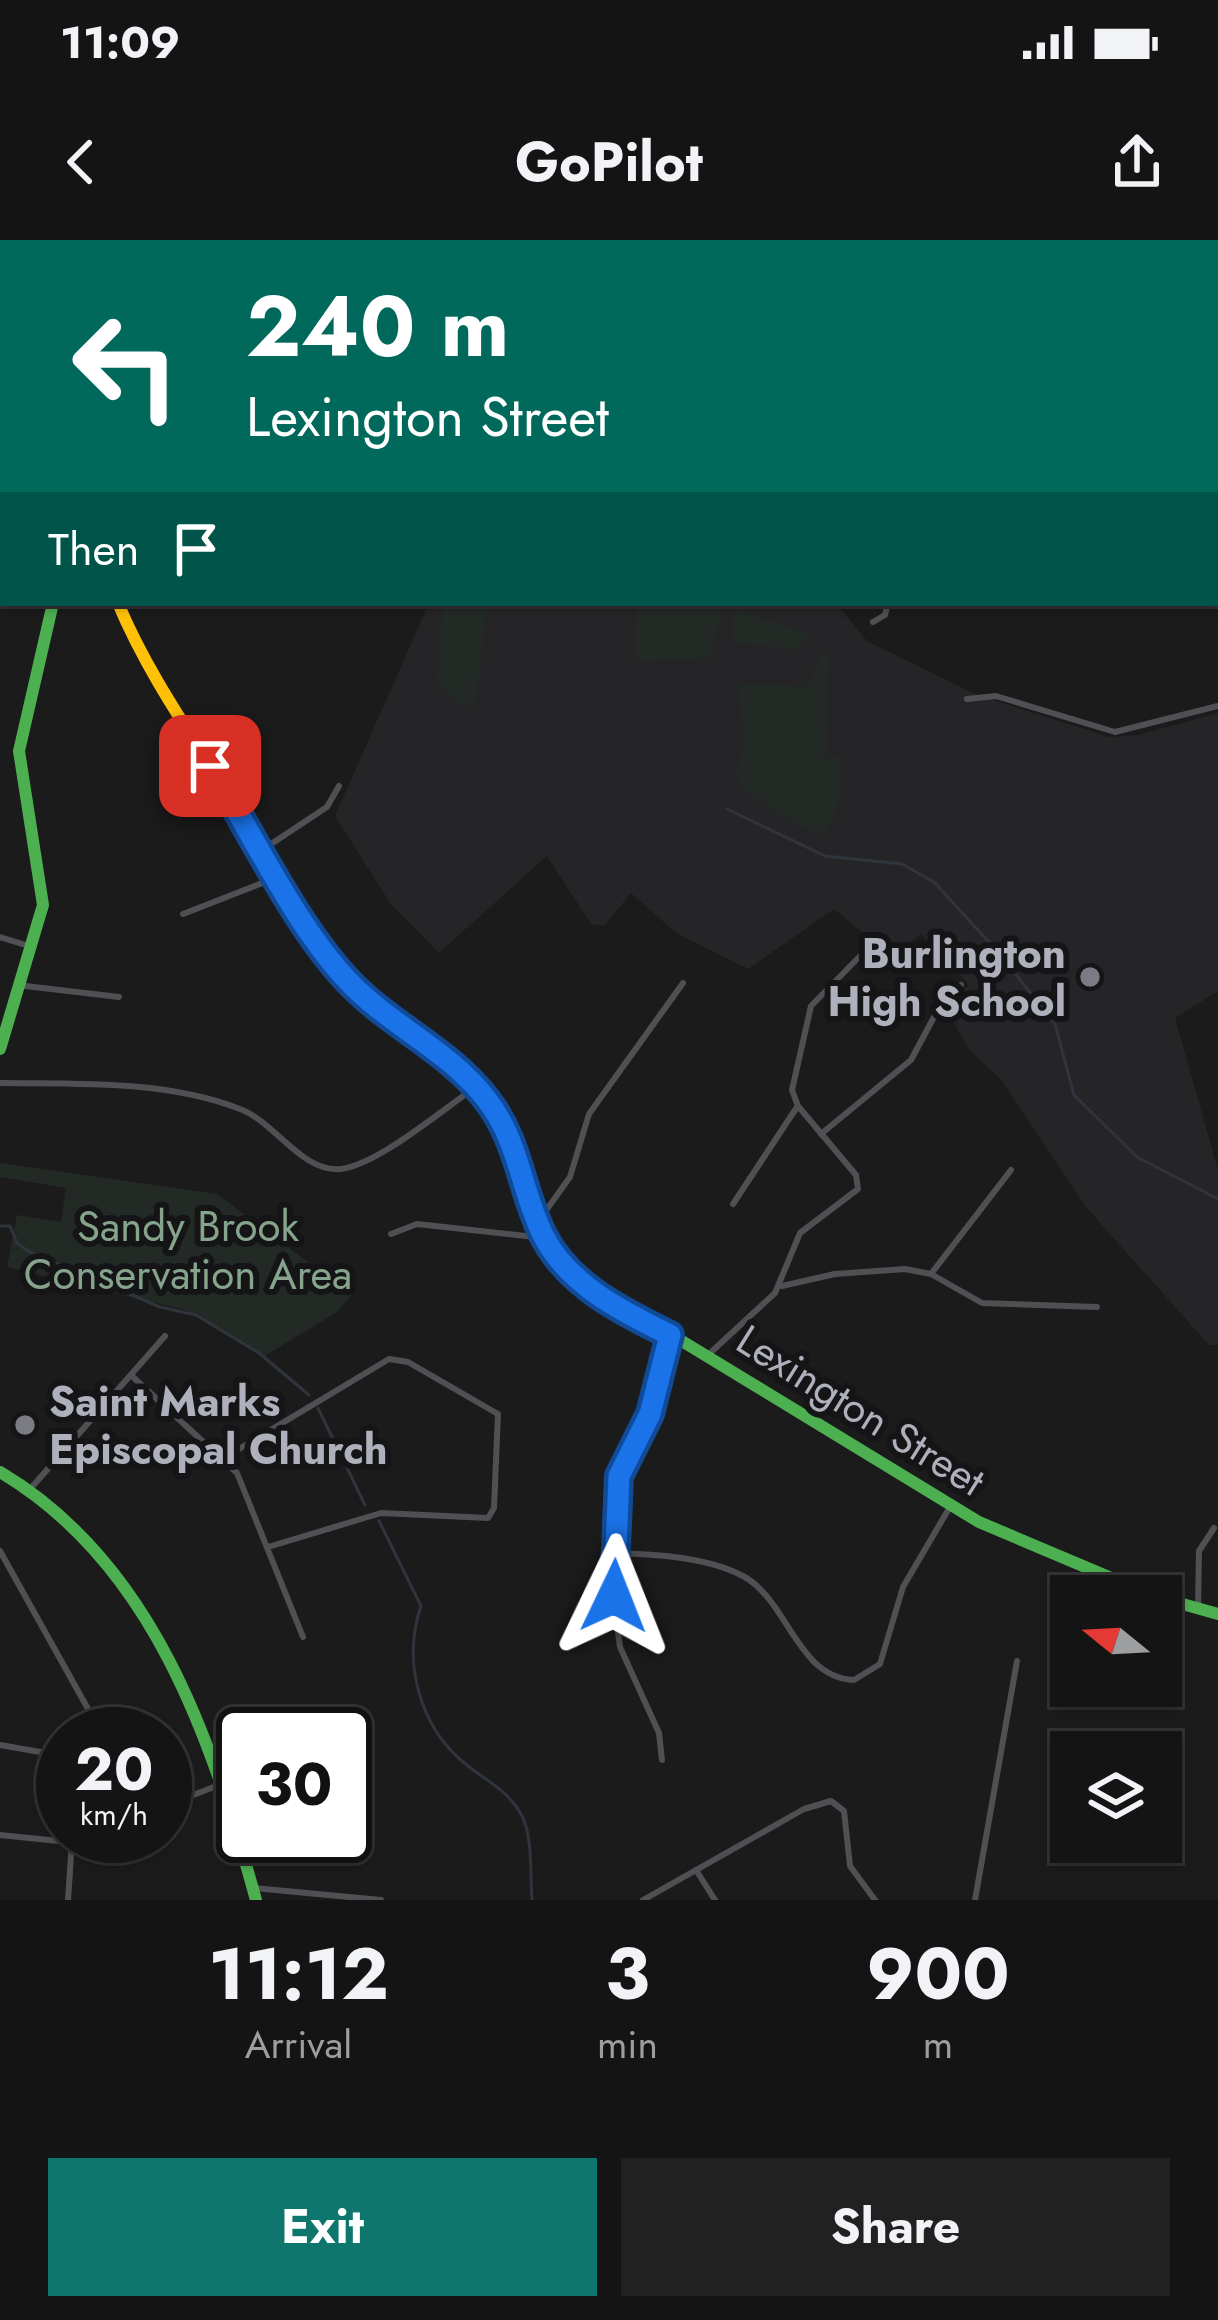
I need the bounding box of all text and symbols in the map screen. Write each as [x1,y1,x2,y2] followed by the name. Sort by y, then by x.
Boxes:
[60,10,180,75] text: 11:09
[515,123,703,201] text: GoPilot
[48,129,114,195] icon: back
[1104,129,1170,195] icon: share
[246,266,509,388] text: 240 m
[48,288,204,444] icon: left
[246,378,609,456] text: Lexington Street
[163,516,229,582] icon: arrive
[48,517,139,582] text: Then
[159,715,261,817] pin
[177,733,243,799] icon: arrive
[827,923,1066,1032] place label: Burlington High School
[1077,964,1103,990] marker: Burlington High School
[24,1196,352,1305] park label: Sandy Brook Conservation Area
[725,1310,997,1511] street label: Lexington Street
[49,1371,388,1480] place label: Saint Marks Episcopal Church
[12,1412,38,1438] marker: Saint Marks Episcopal Church
[551,1533,677,1659] position arrow
[1050,1575,1182,1707] north arrow
[1050,1575,1182,1863] map controls
[216,1707,372,1863] speed limit sign: 30
[74,1726,154,1813] text: 20
[1050,1731,1182,1863] button: layers
[80,1793,148,1836] text: km/h
[208,1922,389,2026] text: 11:12
[605,1922,650,2026] text: 3
[866,1922,1010,2026] text: 900
[245,2016,352,2073] text: Arrival
[597,2016,658,2073] text: min
[923,2016,953,2073] text: m
[48,2158,597,2296] button: Exit
[621,2158,1170,2296] button: Share

